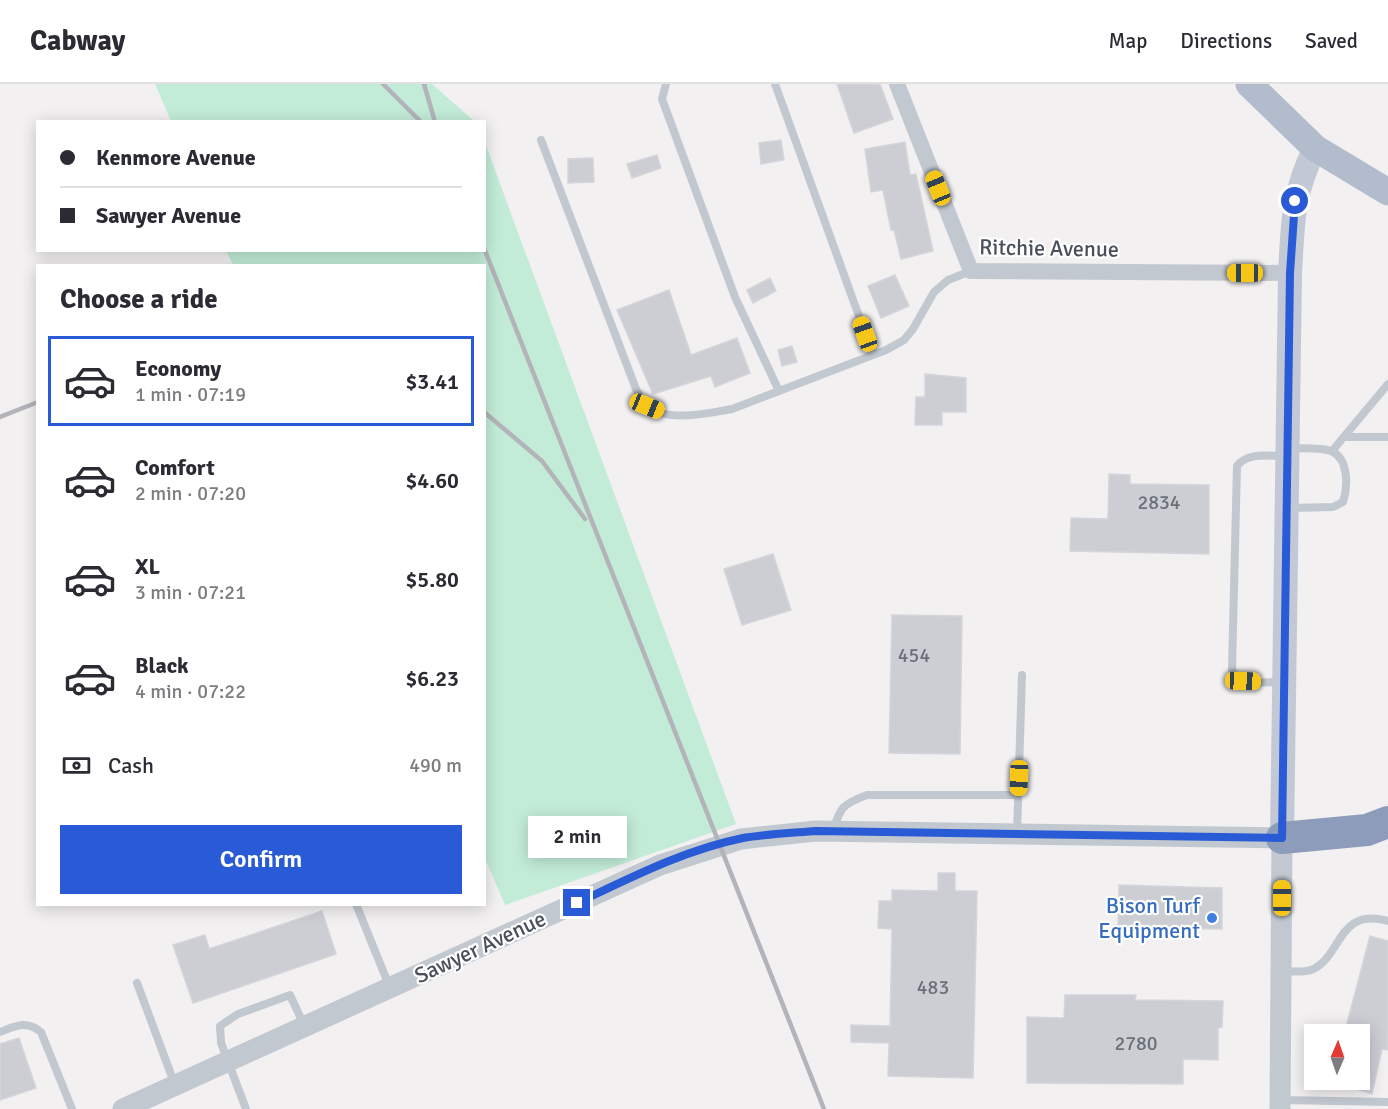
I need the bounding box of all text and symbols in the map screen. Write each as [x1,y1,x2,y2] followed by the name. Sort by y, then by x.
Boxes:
[30,24,125,58] text: Cabway
[1109,28,1147,54] text: Map
[1180,28,1272,54] text: Directions
[1305,28,1358,54] text: Saved
[96,144,256,171] text: Kenmore Avenue
[923,168,953,208] car
[1281,187,1308,214] route start
[96,202,241,229] text: Sawyer Avenue
[979,233,1119,263] street label: Ritchie Avenue
[1227,264,1263,282] car
[60,283,218,316] text: Choose a ride
[850,314,880,354] car
[63,354,117,408] icon: car
[135,355,221,382] text: Economy
[405,368,459,395] text: $3.41
[135,382,246,407] text: 1 min · 07:19
[627,391,667,421] car
[63,453,117,507] icon: car
[135,454,215,481] text: Comfort
[405,467,459,494] text: $4.60
[135,481,246,506] text: 2 min · 07:20
[1137,490,1181,515] house number: 2834
[63,552,117,606] icon: car
[135,553,160,580] text: XL
[405,566,459,593] text: $5.80
[135,580,246,605] text: 3 min · 07:21
[898,643,930,668] house number: 454
[63,651,117,705] icon: car
[135,652,189,679] text: Black
[405,665,459,692] text: $6.23
[1225,671,1261,691] car
[135,679,246,704] text: 4 min · 07:22
[60,749,93,782] icon: cash
[108,752,154,779] text: Cash
[409,753,462,778] text: 490 m
[1009,760,1029,796] car
[528,816,626,858] callout: 2 min
[554,824,601,849] text: 2 min
[60,825,462,894] button: Confirm
[1273,880,1291,916] car
[563,889,590,916] route end
[1098,892,1202,944] place label: Bison Turf Equipment
[410,905,550,989] street label: Sawyer Avenue
[1205,911,1219,925] marker: Bison Turf Equipment
[917,975,949,1000] house number: 483
[1304,1024,1370,1090] north arrow
[1304,1024,1370,1090] map controls
[1114,1031,1158,1056] house number: 2780

